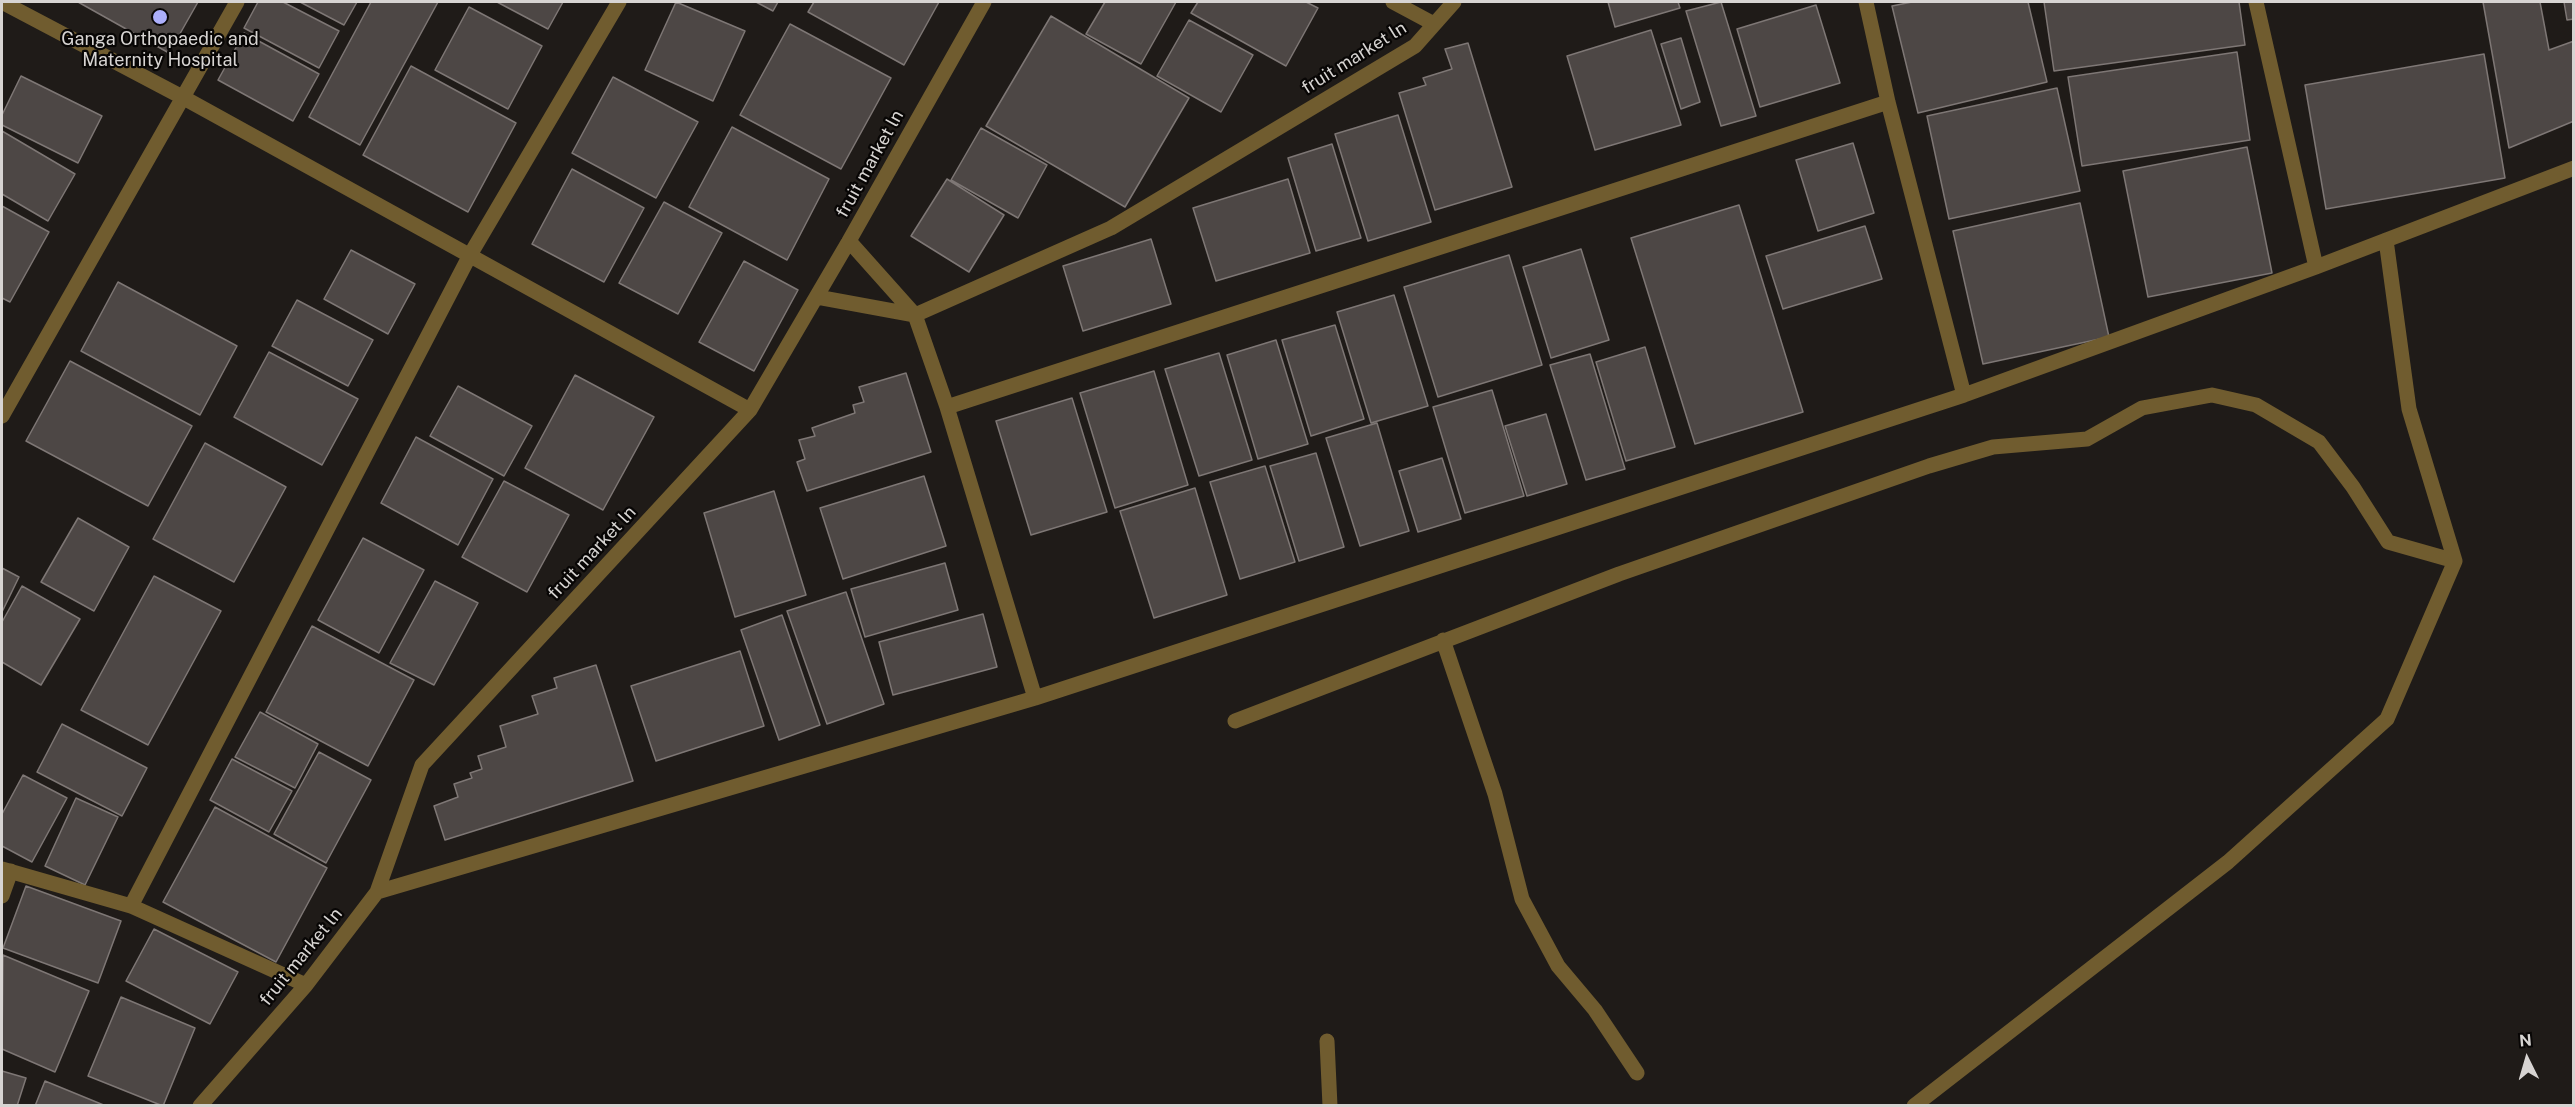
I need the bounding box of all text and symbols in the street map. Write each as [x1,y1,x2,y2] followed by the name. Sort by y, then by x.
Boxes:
[151,8,169,26] marker: Ganga Orthopaedic and Maternity Hospital
[1298,17,1410,99] street label: fruit market ln
[61,28,259,70] place label: Ganga Orthopaedic and Maternity Hospital
[832,106,908,222] street label: fruit market ln
[543,502,641,604] street label: fruit market ln
[255,904,347,1010] street label: fruit market ln
[2497,1029,2557,1089] north arrow
[2518,1031,2532,1051] text: N

